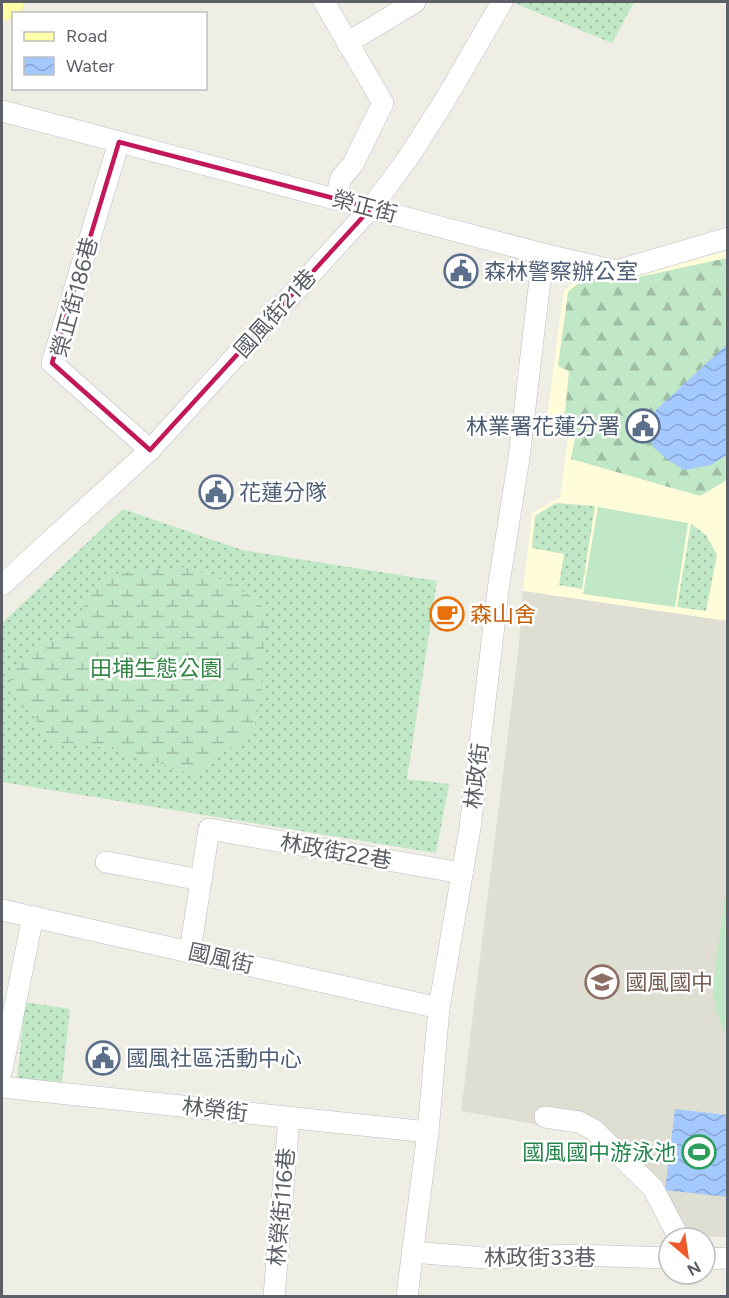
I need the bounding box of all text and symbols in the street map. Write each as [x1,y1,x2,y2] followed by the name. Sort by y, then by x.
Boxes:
[12,12,207,90] legend
[66,25,107,47] text: Road
[66,55,114,77] text: Water
[329,185,400,228] street label: 榮正街
[46,234,103,360] street label: 榮正街186巷
[443,253,479,289] public building icon: 森林警察辦公室
[484,258,638,285] place label: 森林警察辦公室
[229,264,322,363] street label: 國風街21巷
[625,408,661,444] public building icon: 林業署花蓮分署
[466,413,620,440] place label: 林業署花蓮分署
[198,474,234,510] public building icon: 花蓮分隊
[239,479,327,506] place label: 花蓮分隊
[429,596,465,632] cafe icon: 森山舍
[470,601,536,628] place label: 森山舍
[90,655,222,682] park label: 田埔生態公園
[459,742,494,810] street label: 林政街
[278,828,394,875] street label: 林政街22巷
[186,938,256,979] street label: 國風街
[584,964,620,1000] school or university icon: 國風國中
[625,969,713,996] place label: 國風國中
[85,1040,121,1076] public building icon: 國風社區活動中心
[126,1045,302,1072] place label: 國風社區活動中心
[181,1092,249,1127] street label: 林榮街
[681,1134,717,1170] sports icon: 國風國中游泳池
[522,1139,676,1166] place label: 國風國中游泳池
[263,1147,300,1267] street label: 林榮街116巷
[657,1226,717,1286] north arrow
[484,1244,596,1271] street label: 林政街33巷
[684,1257,704,1280] text: N

